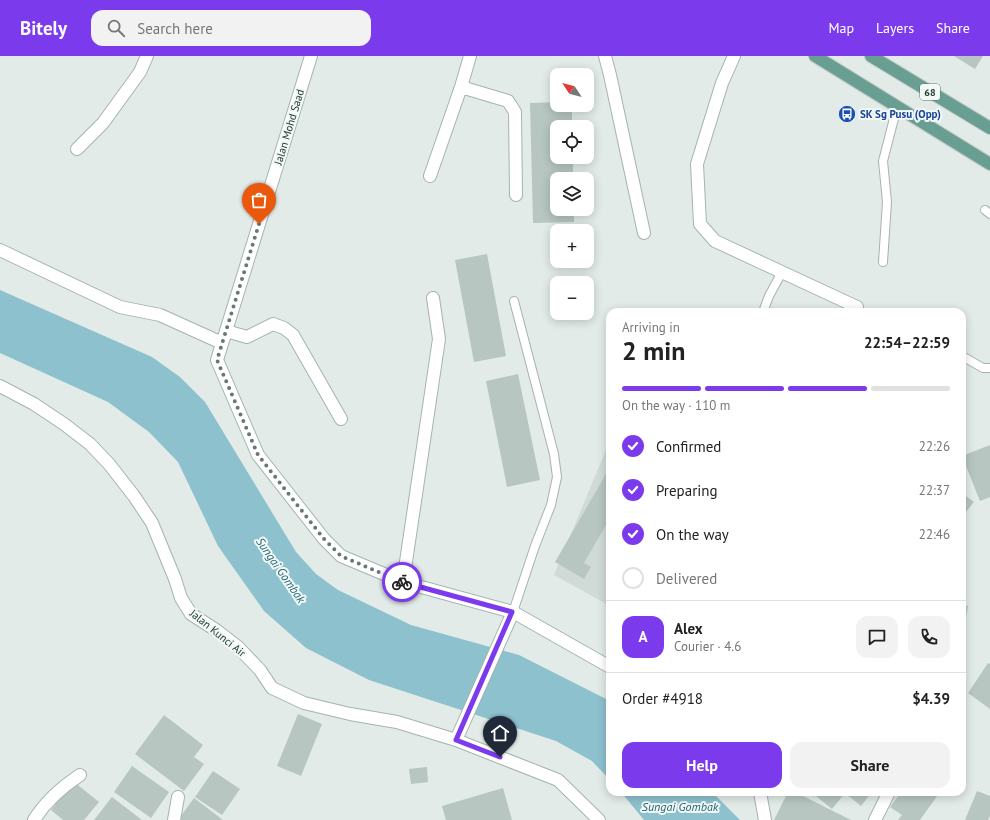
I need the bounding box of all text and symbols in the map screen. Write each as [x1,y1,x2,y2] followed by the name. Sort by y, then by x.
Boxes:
[91,10,371,46] search box
[20,16,67,40] text: Bitely
[105,17,127,39] icon: search
[137,19,213,38] text: Search here
[828,19,854,37] text: Map
[876,19,914,37] text: Layers
[936,19,970,37] text: Share
[550,68,594,112] north arrow
[550,68,594,320] map controls
[920,84,940,100] road number: 68
[271,87,307,168] street label: Jalan Mohd Saad
[837,104,857,124] bus stop icon: SK Sg Pusu (Opp)
[860,107,941,121] place label: SK Sg Pusu (Opp)
[550,120,594,164] button: locate
[550,172,594,216] button: layers
[242,183,276,224] pin
[248,189,270,211] icon: bag
[550,224,594,268] button: +
[550,276,594,320] button: −
[622,319,680,336] text: Arriving in
[864,333,950,352] text: 22:54–22:59
[622,334,685,367] text: 2 min
[622,397,730,414] text: On the way · 110 m
[622,435,644,457] icon: check
[656,437,721,456] text: Confirmed
[919,438,950,455] text: 22:26
[622,479,644,501] icon: check
[656,481,718,500] text: Preparing
[919,482,950,499] text: 22:37
[622,523,644,545] icon: check
[656,525,729,544] text: On the way
[919,526,950,543] text: 22:46
[253,534,309,606] water label: Sungai Gombak
[382,562,422,602] courier
[656,569,717,588] text: Delivered
[391,571,413,593] icon: bike
[186,605,249,660] street label: Jalan Kunci Air
[856,616,898,658] button: chat
[908,616,950,658] button: phone
[674,619,703,638] text: Alex
[638,627,648,646] text: A
[674,638,741,655] text: Courier · 4.6
[622,689,703,708] text: Order #4918
[912,689,950,708] text: $4.39
[483,716,517,757] pin
[489,722,511,744] icon: home
[622,742,782,788] button: Help
[790,742,950,788] button: Share
[642,799,719,814] water label: Sungai Gombak

